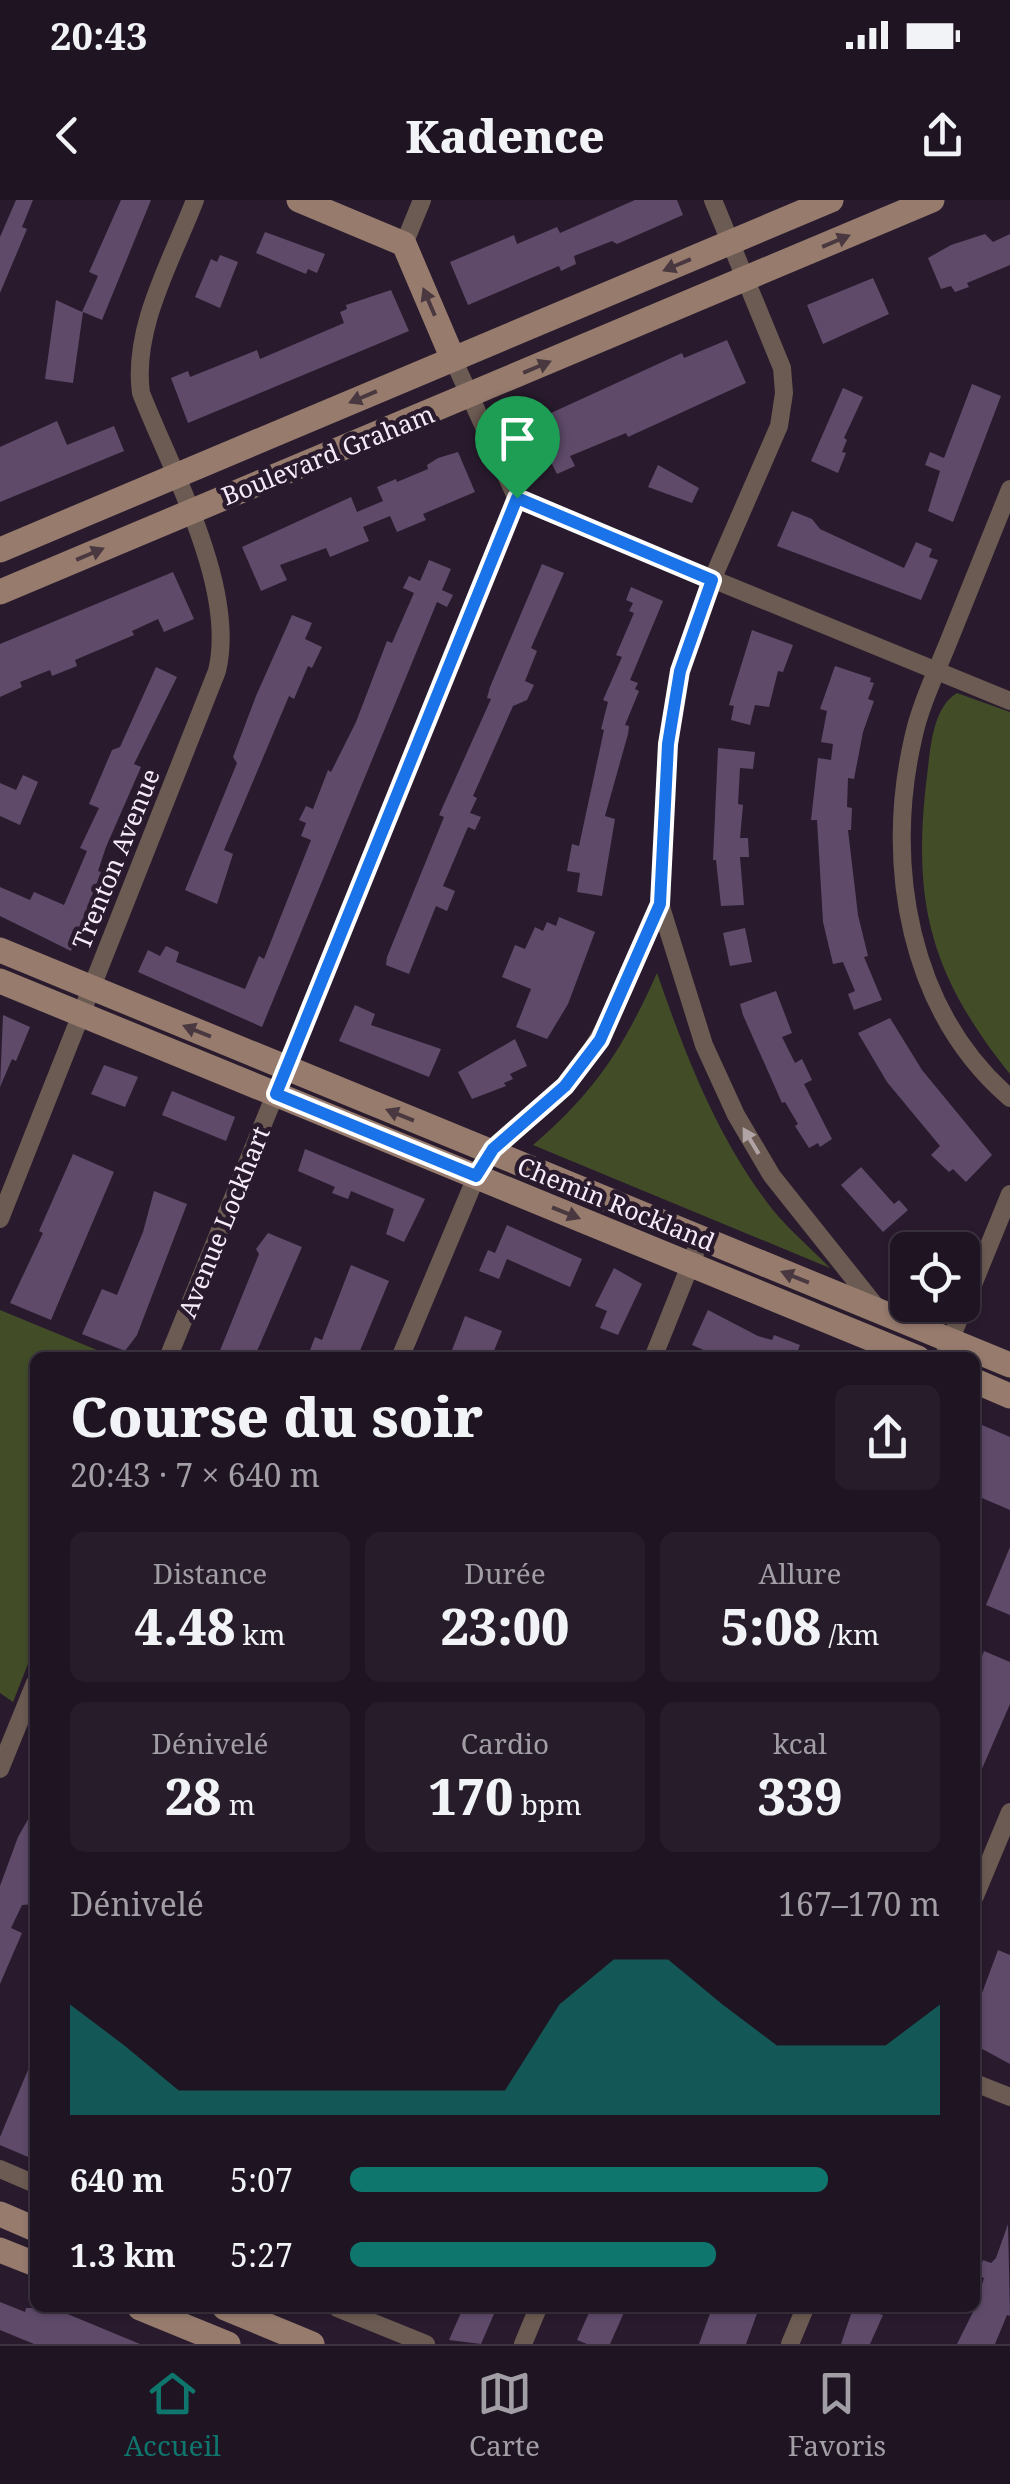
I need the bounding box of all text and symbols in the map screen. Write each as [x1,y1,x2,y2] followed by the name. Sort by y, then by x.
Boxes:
[50,9,147,61] text: 20:43
[405,105,605,166] text: Kadence
[40,108,95,163] icon: back
[915,108,970,163] icon: share
[822,233,851,249] one-way arrow
[662,257,692,273] one-way arrow
[420,286,436,316] one-way arrow
[522,359,552,375] one-way arrow
[348,389,378,405] one-way arrow
[216,396,439,512] street label: Boulevard Graham
[475,396,560,499] pin
[490,411,545,466] icon: arrive
[75,546,105,562] one-way arrow
[63,763,167,954] street label: Trenton Avenue
[182,1023,212,1039] one-way arrow
[385,1107,415,1123] one-way arrow
[169,1121,277,1322] street label: Avenue Lockhart
[743,1127,760,1155] one-way arrow
[513,1148,720,1258] street label: Chemin Rockland
[551,1206,581,1222] one-way arrow
[890,1232,980,1322] map controls
[890,1232,980,1322] button: locate
[780,1269,810,1285] one-way arrow
[70,1378,483,1453] text: Course du soir
[835,1385,940,1490] button: share
[70,1453,320,1496] text: 20:43 · 7 × 640 m
[153,1554,267,1592] text: Distance
[464,1554,546,1592] text: Durée
[758,1554,842,1592] text: Allure
[135,1592,235,1660] text: 4.48
[441,1592,569,1660] text: 23:00
[721,1592,821,1660] text: 5:08
[235,1615,285,1653] text: km
[821,1615,879,1653] text: /km
[151,1724,269,1762] text: Dénivelé
[461,1724,549,1762] text: Cardio
[773,1724,827,1762] text: kcal
[165,1762,221,1830] text: 28
[428,1762,513,1830] text: 170
[757,1762,843,1830] text: 339
[221,1785,255,1823] text: m
[513,1785,582,1823] text: bpm
[70,1882,204,1925] text: Dénivelé
[778,1882,940,1925] text: 167–170 m
[70,2158,164,2201] text: 640 m
[230,2158,293,2201] text: 5:07
[70,2233,176,2276] text: 1.3 km
[230,2233,293,2276] text: 5:27
[124,2366,221,2464] tab: Accueil
[469,2366,540,2464] tab: Carte
[788,2366,886,2464] tab: Favoris

